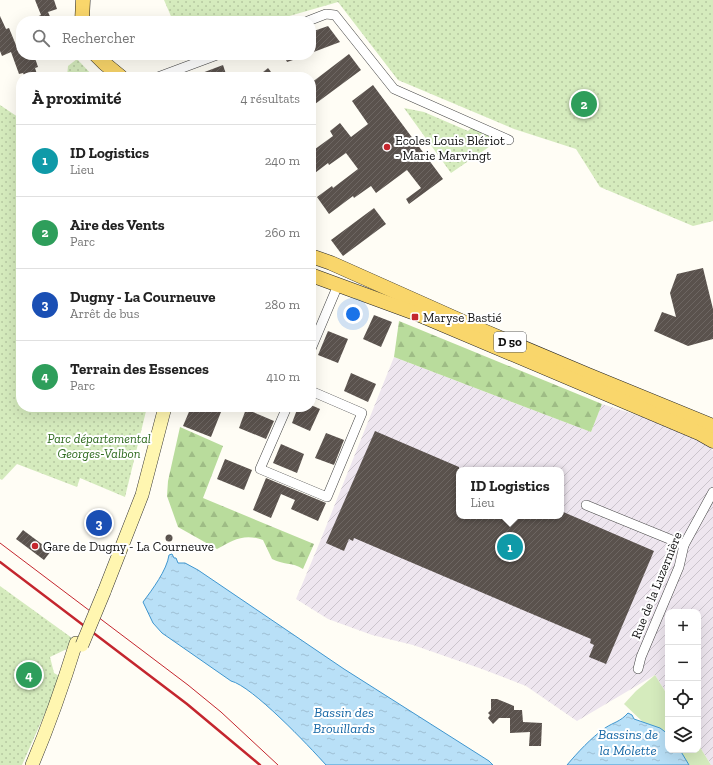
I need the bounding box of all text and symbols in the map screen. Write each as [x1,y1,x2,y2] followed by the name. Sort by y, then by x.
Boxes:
[16,16,316,60] search box
[30,27,52,49] icon: search
[62,29,136,47] text: Rechercher
[32,88,121,108] text: À proximité
[571,89,597,119] pin: 2
[240,91,300,106] text: 4 résultats
[395,133,505,163] place label: Ecoles Louis Blériot - Marie Marvingt
[382,142,392,152] marker: Ecoles Louis Blériot - Marie Marvingt
[70,144,149,162] text: ID Logistics
[42,153,48,168] text: 1
[265,153,300,168] text: 240 m
[70,162,94,177] text: Lieu
[70,216,165,234] text: Aire des Vents
[42,225,48,240] text: 2
[265,225,300,240] text: 260 m
[70,234,95,249] text: Parc
[70,288,216,306] text: Dugny - La Courneuve
[42,297,48,312] text: 3
[265,297,300,312] text: 280 m
[343,304,363,324] your location
[70,306,139,321] text: Arrêt de bus
[423,310,502,325] place label: Maryse Bastié
[410,312,420,322] marker: Maryse Bastié
[494,332,526,352] road number: D 50
[70,360,209,378] text: Terrain des Essences
[41,369,49,384] text: 4
[266,369,300,384] text: 410 m
[70,378,95,393] text: Parc
[47,431,151,461] park label: Parc départemental Georges-Valbon
[456,467,564,519] popup
[470,477,550,495] text: ID Logistics
[470,495,495,510] text: Lieu
[86,508,112,538] pin: 3
[628,530,685,641] street label: Rue de la Luzernière
[497,532,523,562] pin: 1
[43,539,214,554] place label: Gare de Dugny - La Courneuve
[30,541,40,551] marker: Gare de Dugny - La Courneuve
[665,609,701,753] map controls
[665,609,701,645] button: +
[665,645,701,681] button: −
[16,660,42,690] pin: 4
[665,681,701,717] button: locate
[313,704,375,737] water label: Bassin des Brouillards
[665,717,701,753] button: layers
[598,726,658,759] water label: Bassins de la Molette

